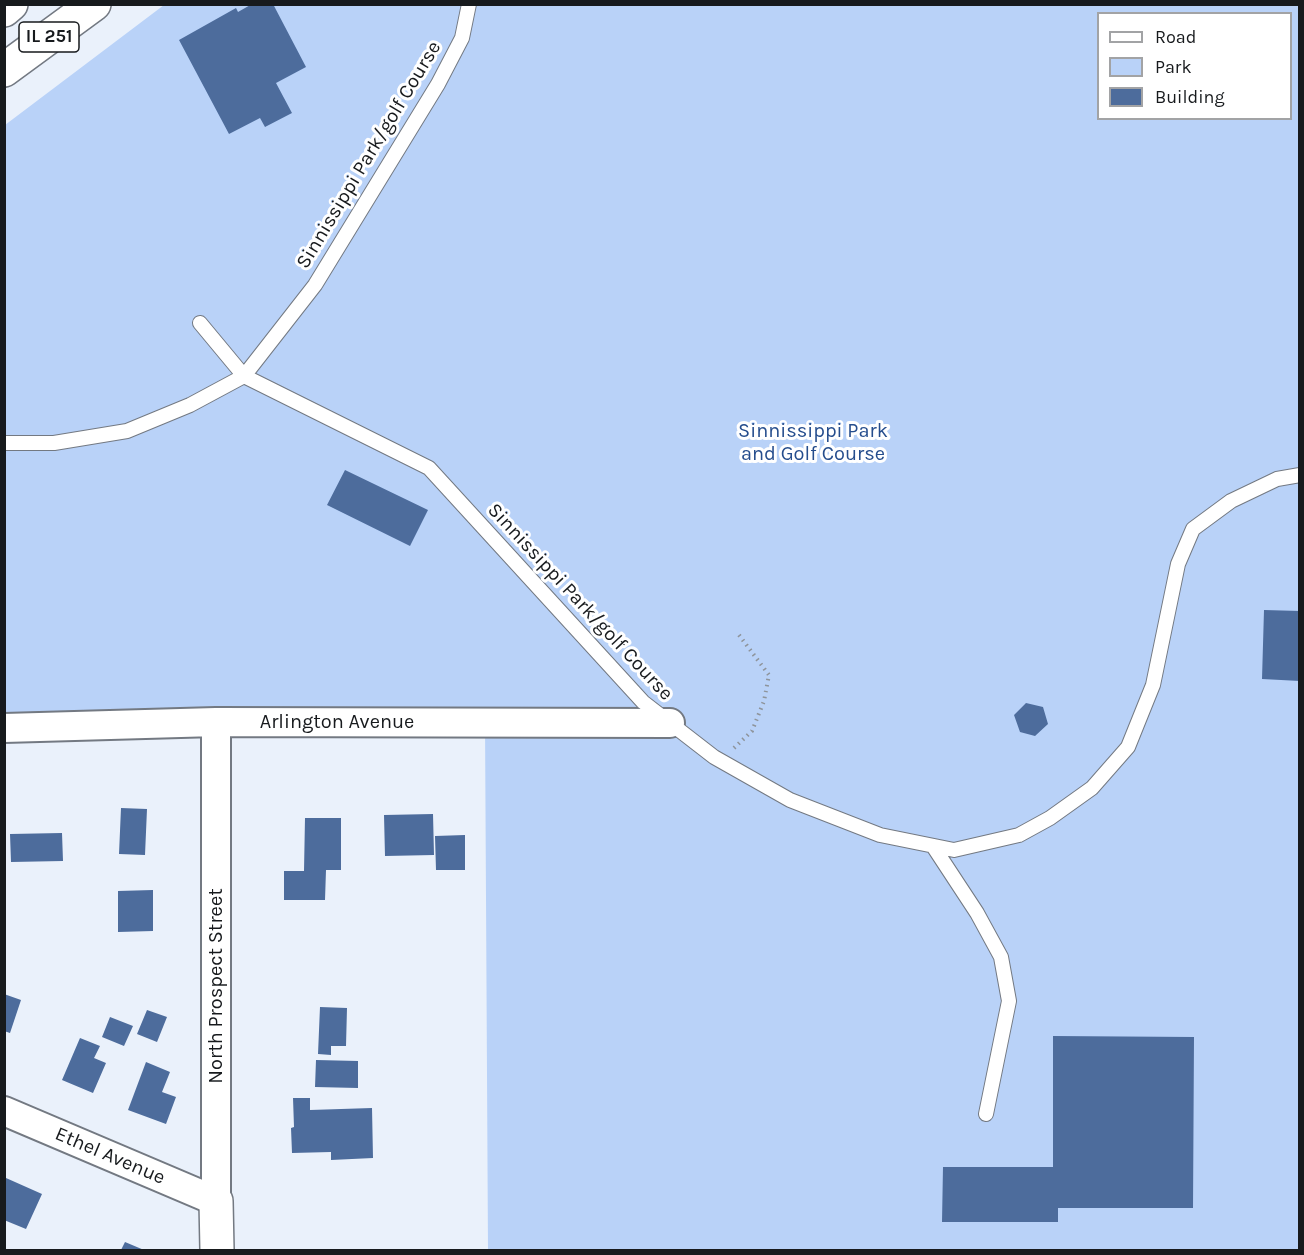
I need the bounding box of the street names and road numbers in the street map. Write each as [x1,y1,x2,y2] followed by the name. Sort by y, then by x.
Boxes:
[19,22,79,52] road number: IL 251
[291,37,447,273] street label: Sinnissippi Park/golf Course
[482,498,678,706] street label: Sinnissippi Park/golf Course
[260,710,414,734] street label: Arlington Avenue
[204,888,228,1084] street label: North Prospect Street
[51,1122,169,1190] street label: Ethel Avenue

